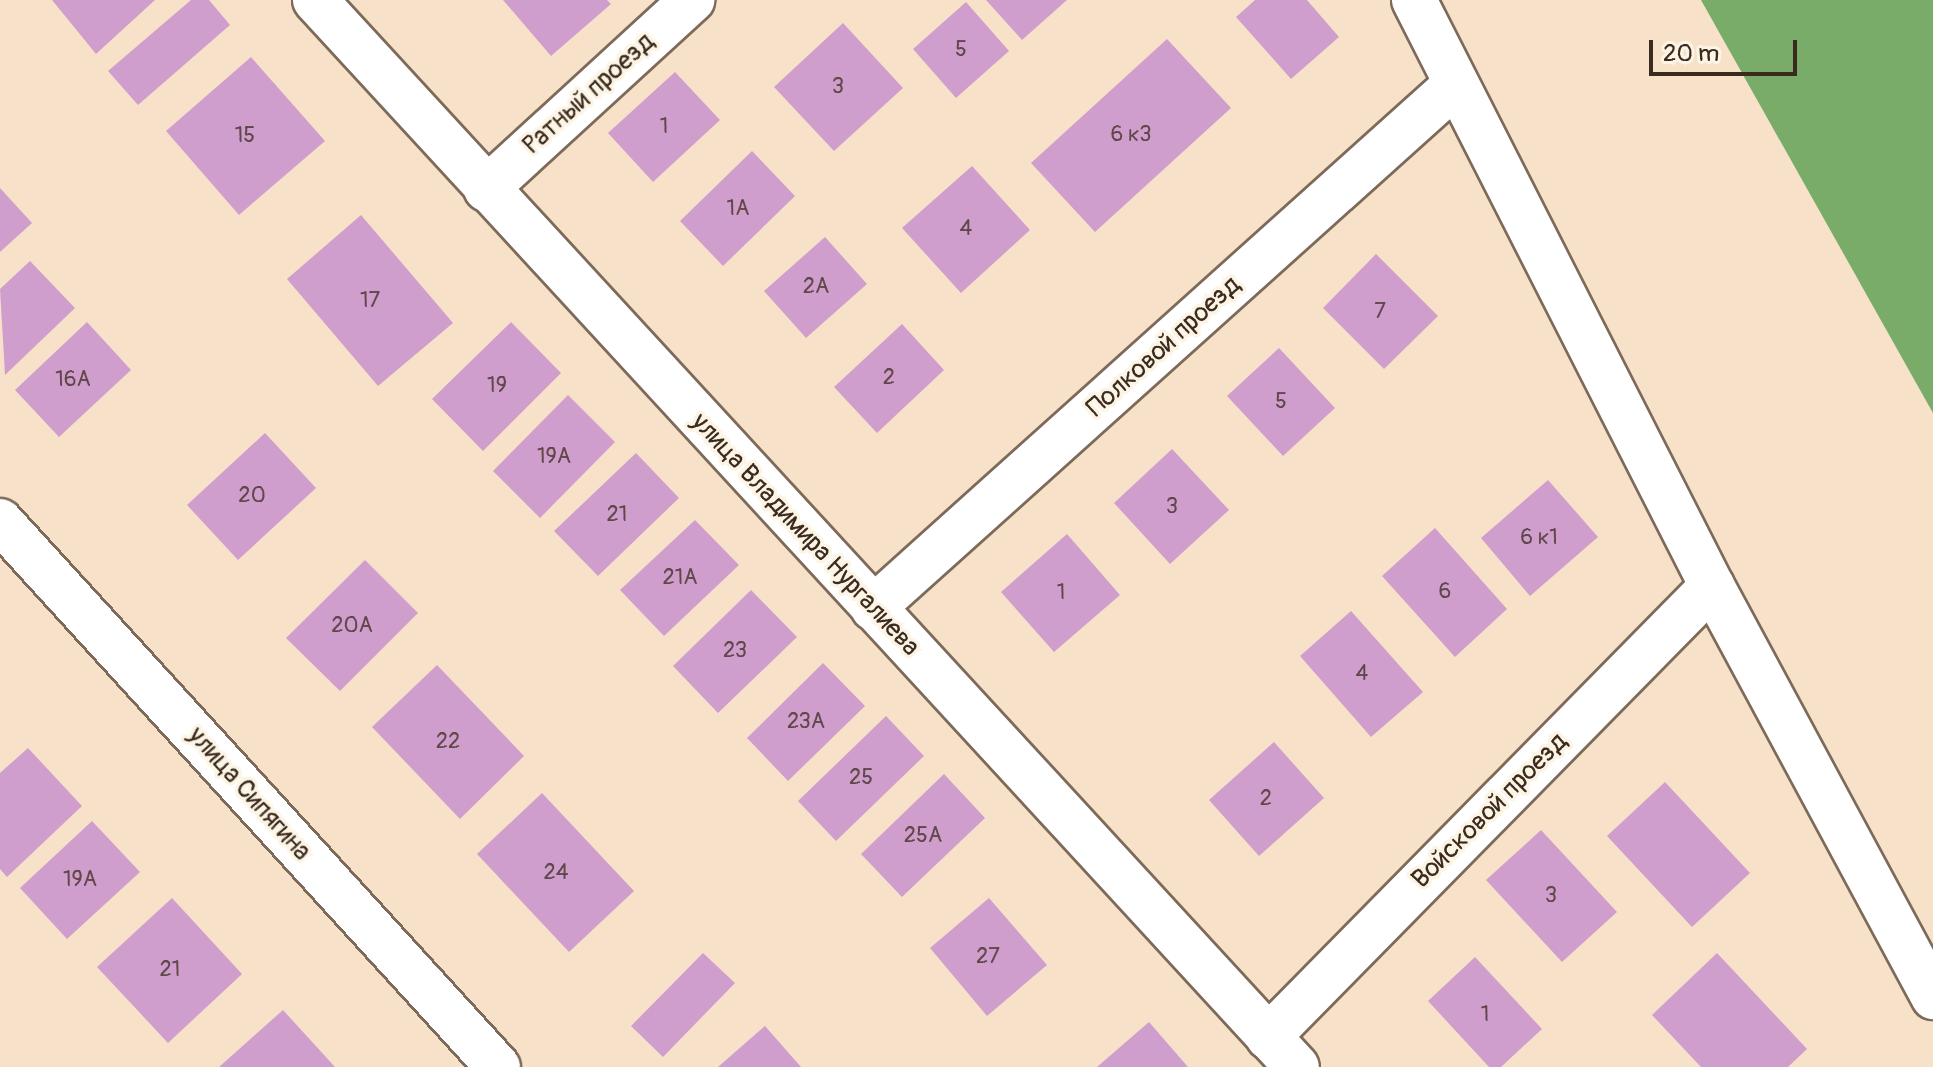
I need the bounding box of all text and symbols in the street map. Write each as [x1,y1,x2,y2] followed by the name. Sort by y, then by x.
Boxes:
[1653,24,1801,74] scale bar
[517,27,661,161] street label: Ратный проезд
[955,37,967,63] house number: 5
[1663,39,1719,68] text: 20 m
[832,74,844,100] house number: 3
[660,114,668,140] house number: 1
[1110,122,1152,148] house number: 6 к3
[235,123,255,149] house number: 15
[727,196,749,222] house number: 1А
[960,216,972,242] house number: 4
[1081,270,1247,424] street label: Полковой проезд
[803,274,829,300] house number: 2А
[360,288,380,314] house number: 17
[1374,299,1386,325] house number: 7
[883,365,895,391] house number: 2
[55,367,91,393] house number: 16А
[487,373,507,399] house number: 19
[1275,389,1287,415] house number: 5
[684,407,926,663] street label: улица Владимира Нургалиева
[537,444,571,470] house number: 19А
[238,483,266,509] house number: 20
[1166,494,1178,520] house number: 3
[607,502,627,528] house number: 21
[1520,525,1558,551] house number: 6 к1
[662,565,698,591] house number: 21А
[1439,579,1451,605] house number: 6
[1057,580,1065,606] house number: 1
[331,613,373,639] house number: 20А
[723,638,747,664] house number: 23
[1356,661,1368,687] house number: 4
[787,709,825,735] house number: 23А
[181,721,317,867] street label: улица Сипягина
[1406,727,1574,895] street label: Войсковой проезд
[436,729,460,755] house number: 22
[849,765,873,791] house number: 25
[1260,786,1272,812] house number: 2
[904,823,942,849] house number: 25А
[543,860,569,886] house number: 24
[63,867,97,893] house number: 19А
[1545,883,1557,909] house number: 3
[976,944,1000,970] house number: 27
[160,957,180,983] house number: 21
[1481,1002,1489,1028] house number: 1

